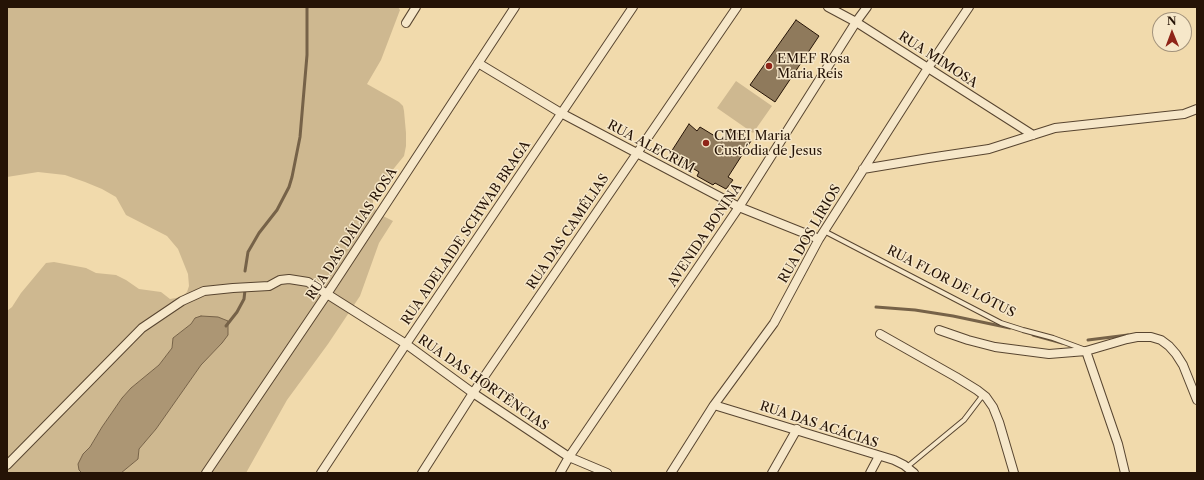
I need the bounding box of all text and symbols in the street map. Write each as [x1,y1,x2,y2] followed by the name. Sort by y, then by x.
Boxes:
[1152,12,1192,52] north arrow
[1167,14,1177,28] text: N
[896,29,980,91] street label: RUA MIMOSA
[777,51,850,82] place label: EMEF Rosa Maria Reis
[764,61,774,71] marker: EMEF Rosa Maria Reis
[605,117,697,177] street label: RUA ALECRIM
[714,128,822,159] place label: CMEI Maria Custódia de Jesus
[398,138,534,328] street label: RUA ADELAIDE SCHWAB BRAGA
[701,138,711,148] marker: CMEI Maria Custódia de Jesus
[303,165,401,303] street label: RUA DAS DÁLIAS ROSA
[524,171,612,293] street label: RUA DAS CAMÉLIAS
[665,180,745,290] street label: AVENIDA BONINA
[776,182,844,286] street label: RUA DOS LÍRIOS
[884,243,1018,321] street label: RUA FLOR DE LÓTUS
[415,332,551,434] street label: RUA DAS HORTÊNCIAS
[758,398,880,452] street label: RUA DAS ACÁCIAS

